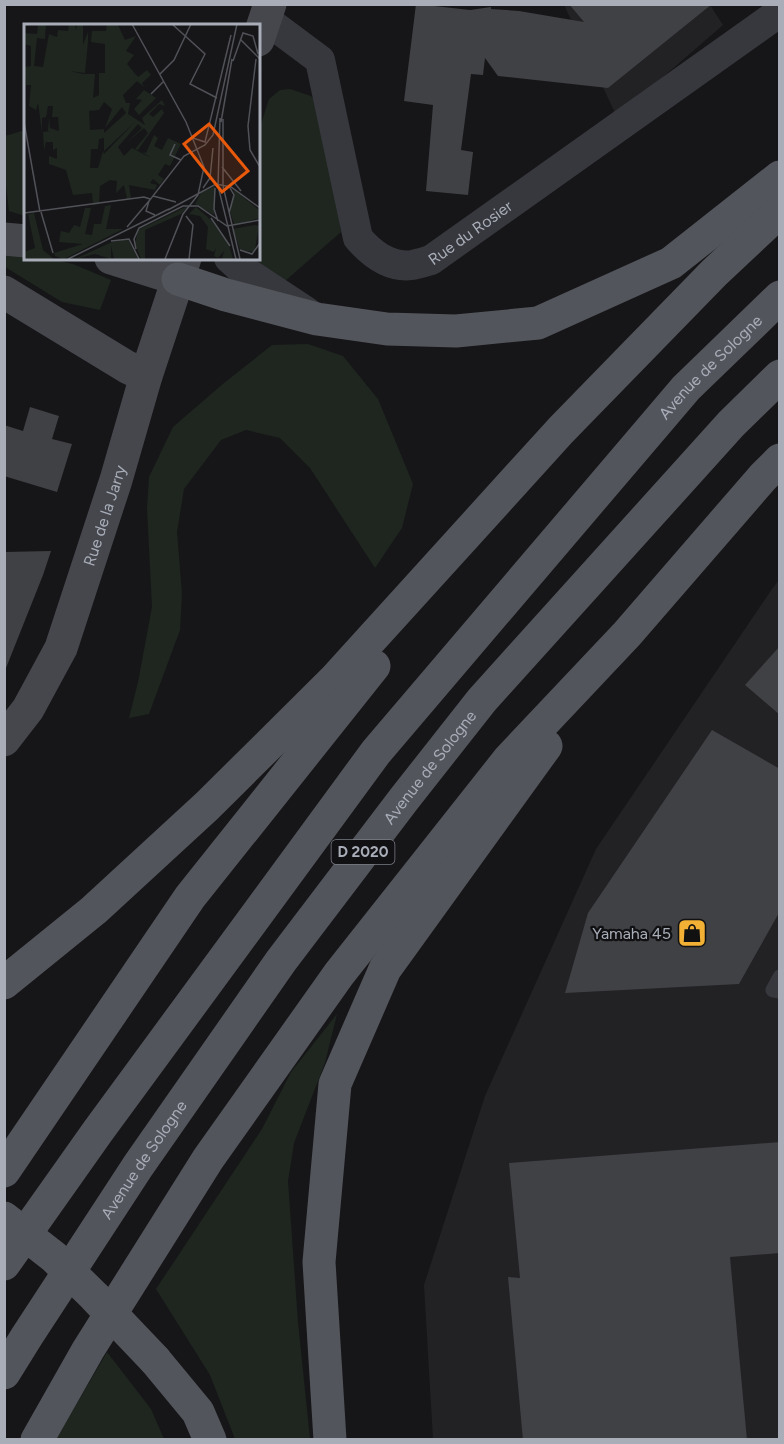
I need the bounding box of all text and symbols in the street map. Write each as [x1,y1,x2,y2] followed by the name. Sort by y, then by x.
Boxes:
[24,24,260,260] inset map
[424,196,516,269] street label: Rue du Rosier
[654,310,766,423] street label: Avenue de Sologne
[79,462,130,568] street label: Rue de la Jarry
[379,706,480,827] street label: Avenue de Sologne
[332,840,394,864] road number: D 2020
[676,917,708,949] shop icon: Yamaha 45
[592,924,671,943] place label: Yamaha 45
[97,1096,191,1222] street label: Avenue de Sologne

